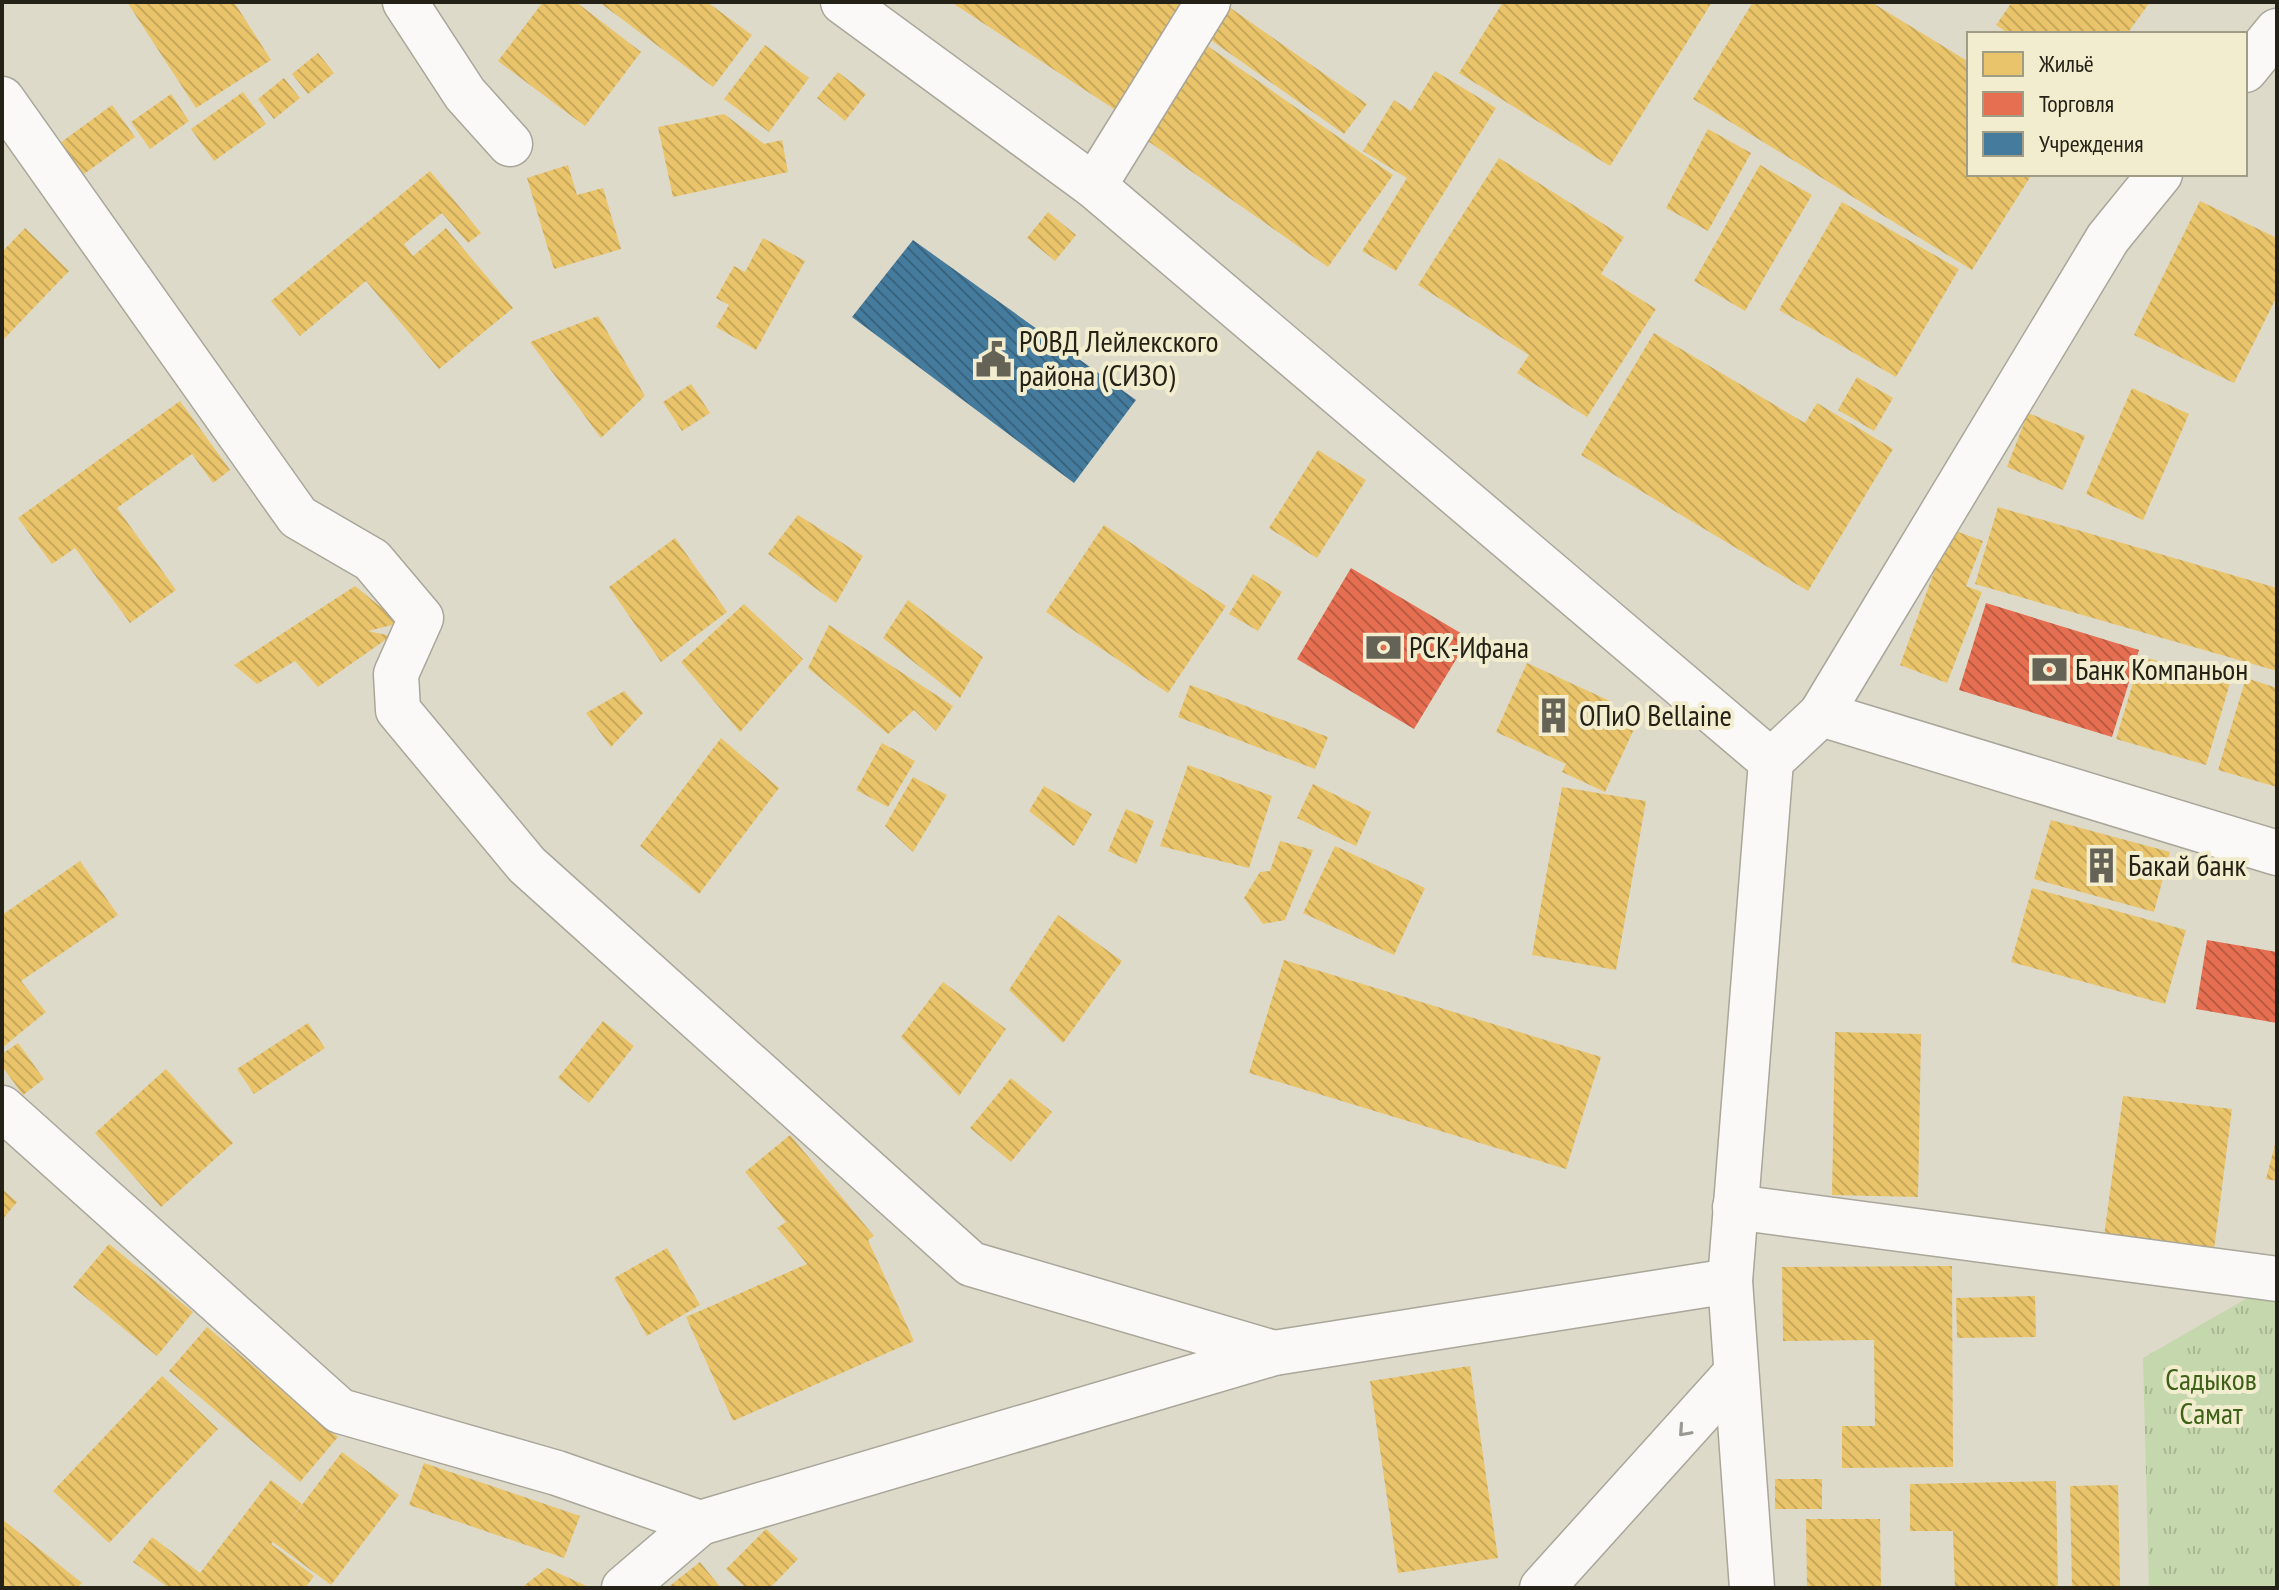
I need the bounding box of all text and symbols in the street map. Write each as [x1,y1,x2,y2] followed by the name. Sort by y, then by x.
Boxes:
[1967,32,2247,176] legend
[2038,48,2094,79] text: Жильё
[2039,88,2114,119] text: Торговля
[2039,128,2144,159] text: Учреждения
[1019,321,1218,394] place label: РОВД Лейлекского района (СИЗО)
[974,340,1012,378] public building icon: РОВД Лейлекского района (СИЗО)
[1409,627,1529,666] place label: РСК-Ифана
[1364,629,1402,667] bank icon: РСК-Ифана
[2075,649,2248,688] place label: Банк Компаньон
[2030,651,2068,689] bank icon: Банк Компаньон
[1579,695,1732,734] place label: ОПиО Bellaine
[1534,697,1572,735] building icon: ОПиО Bellaine
[2128,845,2246,884] place label: Бакай банк
[2083,847,2121,885] building icon: Бакай банк
[2165,1359,2257,1432] park label: Садыков Самат
[1678,1422,1693,1436] one-way arrow

